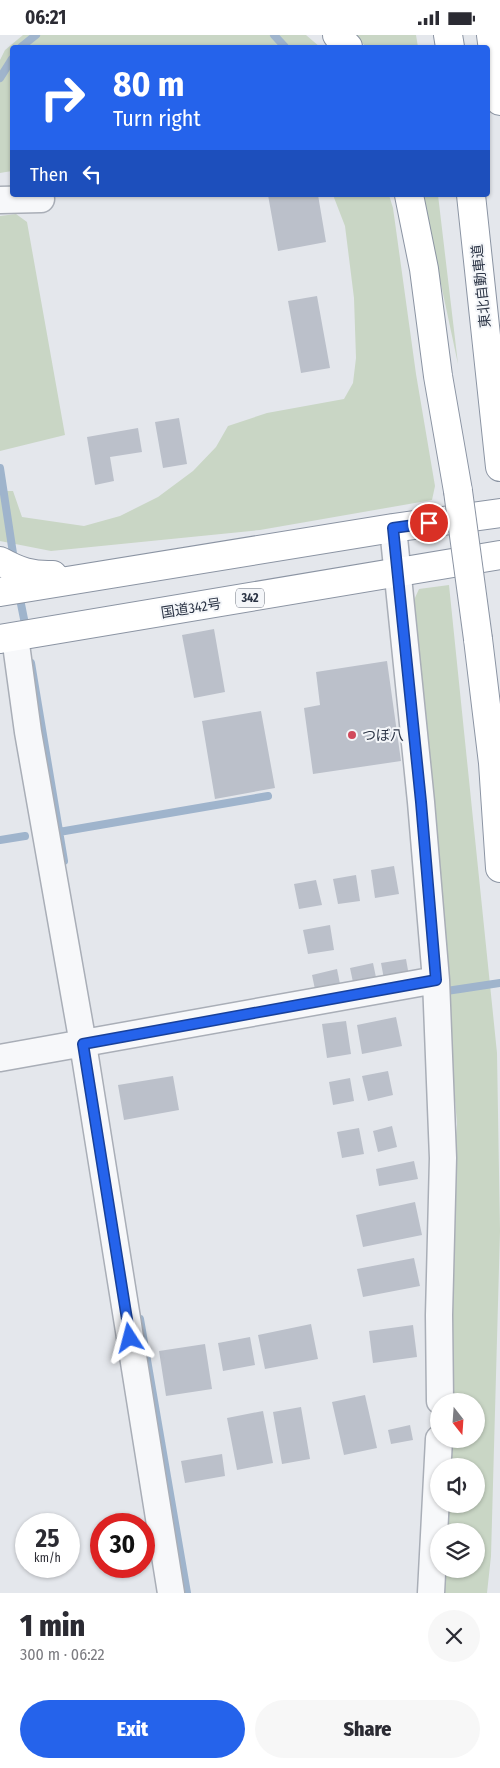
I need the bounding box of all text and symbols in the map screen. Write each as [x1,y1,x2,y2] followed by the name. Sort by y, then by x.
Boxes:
[25,6,66,29] text: 06:21
[113,63,185,105] text: 80 m
[30,65,95,130] icon: right
[113,105,201,132] text: Turn right
[78,160,106,188] icon: left
[30,163,68,186] text: Then
[469,243,494,329] street label: 東北自動車道
[408,502,450,544] pin
[415,509,443,537] icon: arrive
[236,589,264,607] road number: 342
[160,595,223,622] street label: 国道342号
[362,727,404,744] place label: つぼ八
[346,729,358,741] marker: つぼ八
[103,1311,155,1363] position arrow
[430,1393,485,1447] north arrow
[430,1393,485,1578] map controls
[430,1458,485,1513] button: sound
[90,1513,155,1578] speed limit sign: 30
[430,1523,485,1578] button: layers
[36,1524,59,1554] text: 25
[34,1551,61,1565] text: km/h
[20,1608,85,1644] text: 1 min
[428,1610,480,1662] button: close
[20,1645,105,1664] text: 300 m · 06:22
[20,1700,245,1758] button: Exit
[255,1700,480,1758] button: Share

